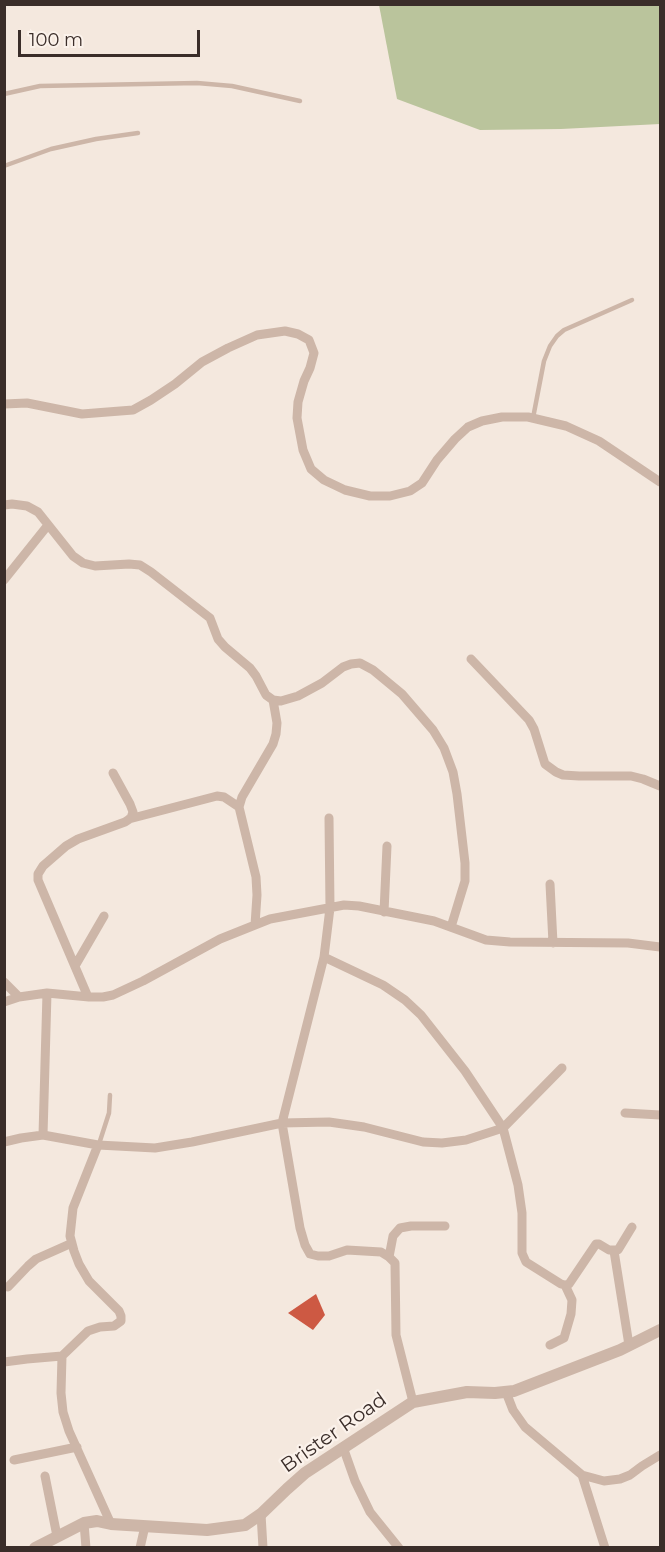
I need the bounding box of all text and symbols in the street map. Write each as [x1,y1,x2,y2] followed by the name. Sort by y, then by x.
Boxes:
[21,18,202,56] scale bar
[29,29,83,51] text: 100 m
[277,1388,391,1478] street label: Brister Road

